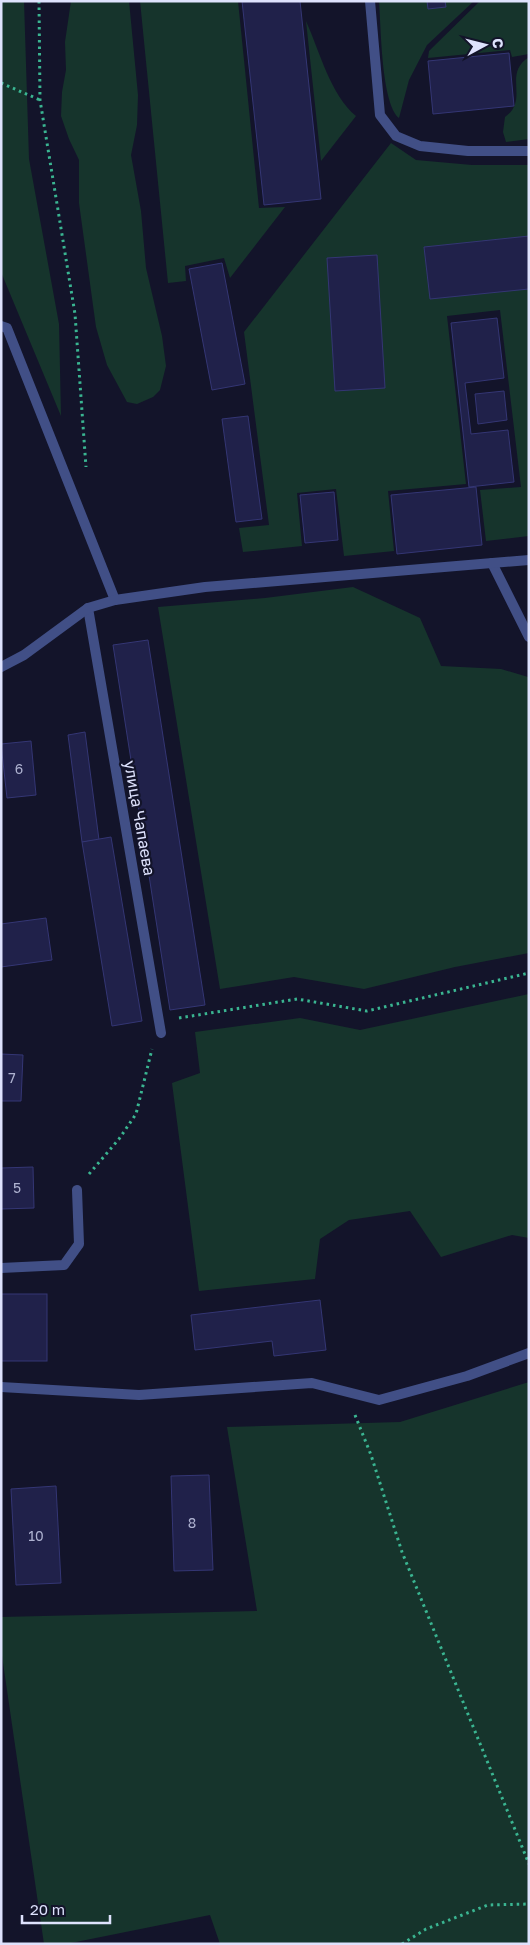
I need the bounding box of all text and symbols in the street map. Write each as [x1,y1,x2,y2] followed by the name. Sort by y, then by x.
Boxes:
[460,20,510,70] north arrow
[489,37,507,49] text: С
[120,759,160,877] street label: улица Чапаева
[15,760,23,777] house number: 6
[8,1069,16,1086] house number: 7
[13,1179,21,1196] house number: 5
[188,1514,196,1531] house number: 8
[28,1527,44,1544] house number: 10
[22,1892,110,1924] scale bar
[30,1900,65,1918] text: 20 m

